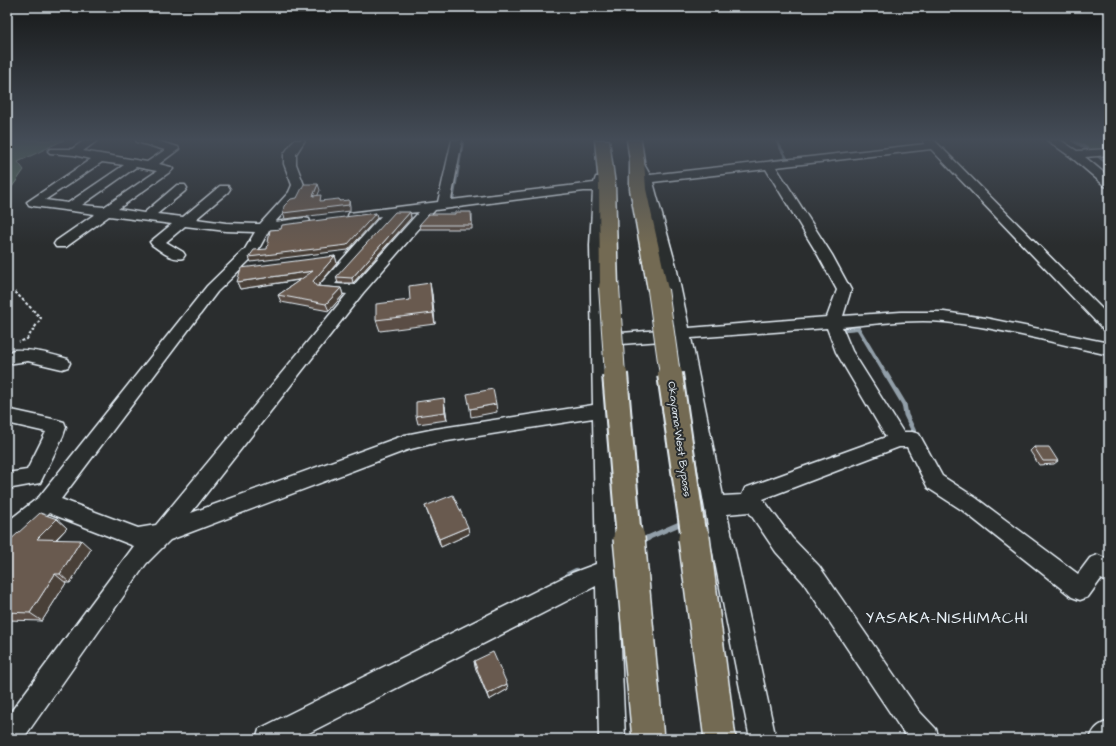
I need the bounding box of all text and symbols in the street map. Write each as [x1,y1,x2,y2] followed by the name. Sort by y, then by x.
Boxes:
[663,380,695,498] street label: Okayama-West Bypass
[866,607,1029,629] district label: YASAKA-NISHIMACHI

